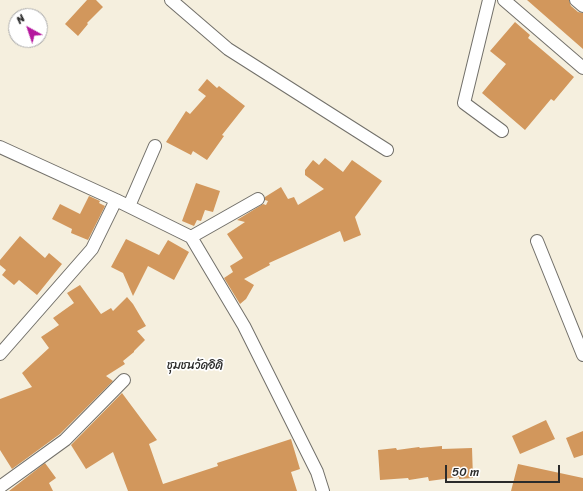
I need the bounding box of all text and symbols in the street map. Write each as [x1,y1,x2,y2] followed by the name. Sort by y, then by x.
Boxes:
[8,8,48,48] north arrow
[12,9,30,29] text: N
[167,359,223,373] district label: ชุมชนวัดอิติ
[447,457,562,483] scale bar
[452,461,479,483] text: 50 m

